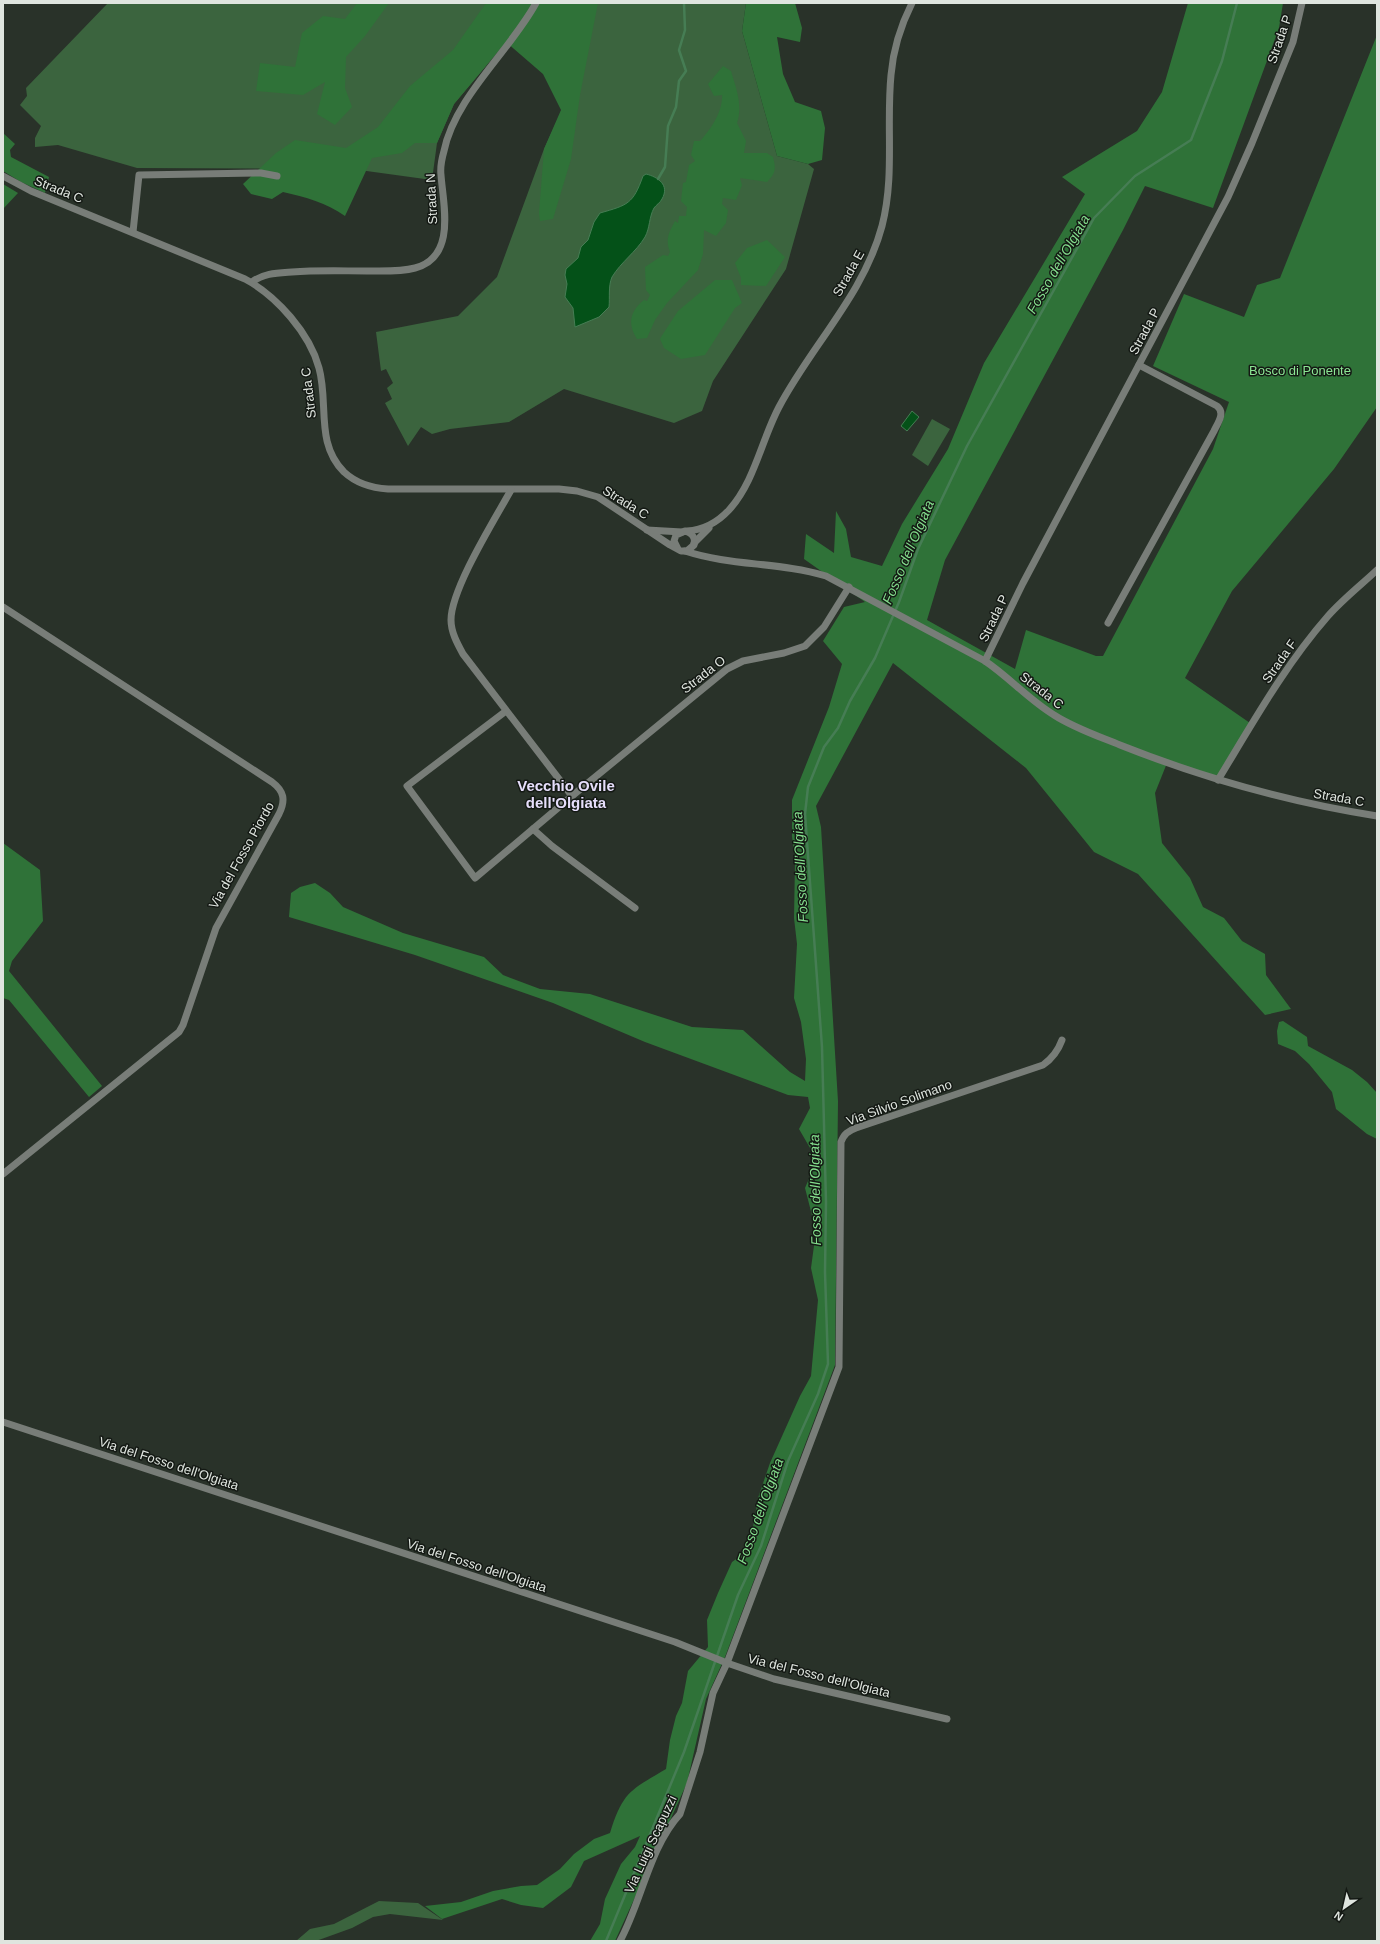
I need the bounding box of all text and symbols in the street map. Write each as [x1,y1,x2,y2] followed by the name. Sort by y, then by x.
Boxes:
[1264,13,1295,66] street label: Strada P
[32,173,85,206] street label: Strada C
[423,173,440,225] street label: Strada N
[1023,212,1093,316] water label: Fosso dell’Olgiata
[830,247,867,299] street label: Strada E
[1126,305,1163,357] street label: Strada P
[1249,363,1351,378] park label: Bosco di Ponente
[298,367,319,419] street label: Strada C
[600,482,651,522] street label: Strada C
[879,497,937,606] water label: Fosso dell’Olgiata
[976,592,1011,644] street label: Strada P
[1259,637,1300,686] street label: Strada F
[678,652,728,696] street label: Strada O
[1017,669,1067,712] street label: Strada C
[517,777,615,811] district label: Vecchio Ovile dell'Olgiata
[1312,786,1365,809] street label: Strada C
[206,799,277,911] street label: Via del Fosso Piordo
[789,811,811,923] water label: Fosso dell’Olgiata
[844,1076,954,1129] street label: Via Silvio Solimano
[806,1134,824,1246] water label: Fosso dell’Olgiata
[97,1434,241,1493] street label: Via del Fosso dell'Olgiata
[733,1456,787,1566] water label: Fosso dell’Olgiata
[405,1536,549,1595] street label: Via del Fosso dell'Olgiata
[746,1651,892,1701] street label: Via del Fosso dell'Olgiata
[621,1793,680,1895] street label: Via Luigi Scapuzzi
[1324,1888,1364,1928] north arrow
[1332,1909,1345,1923] text: N

